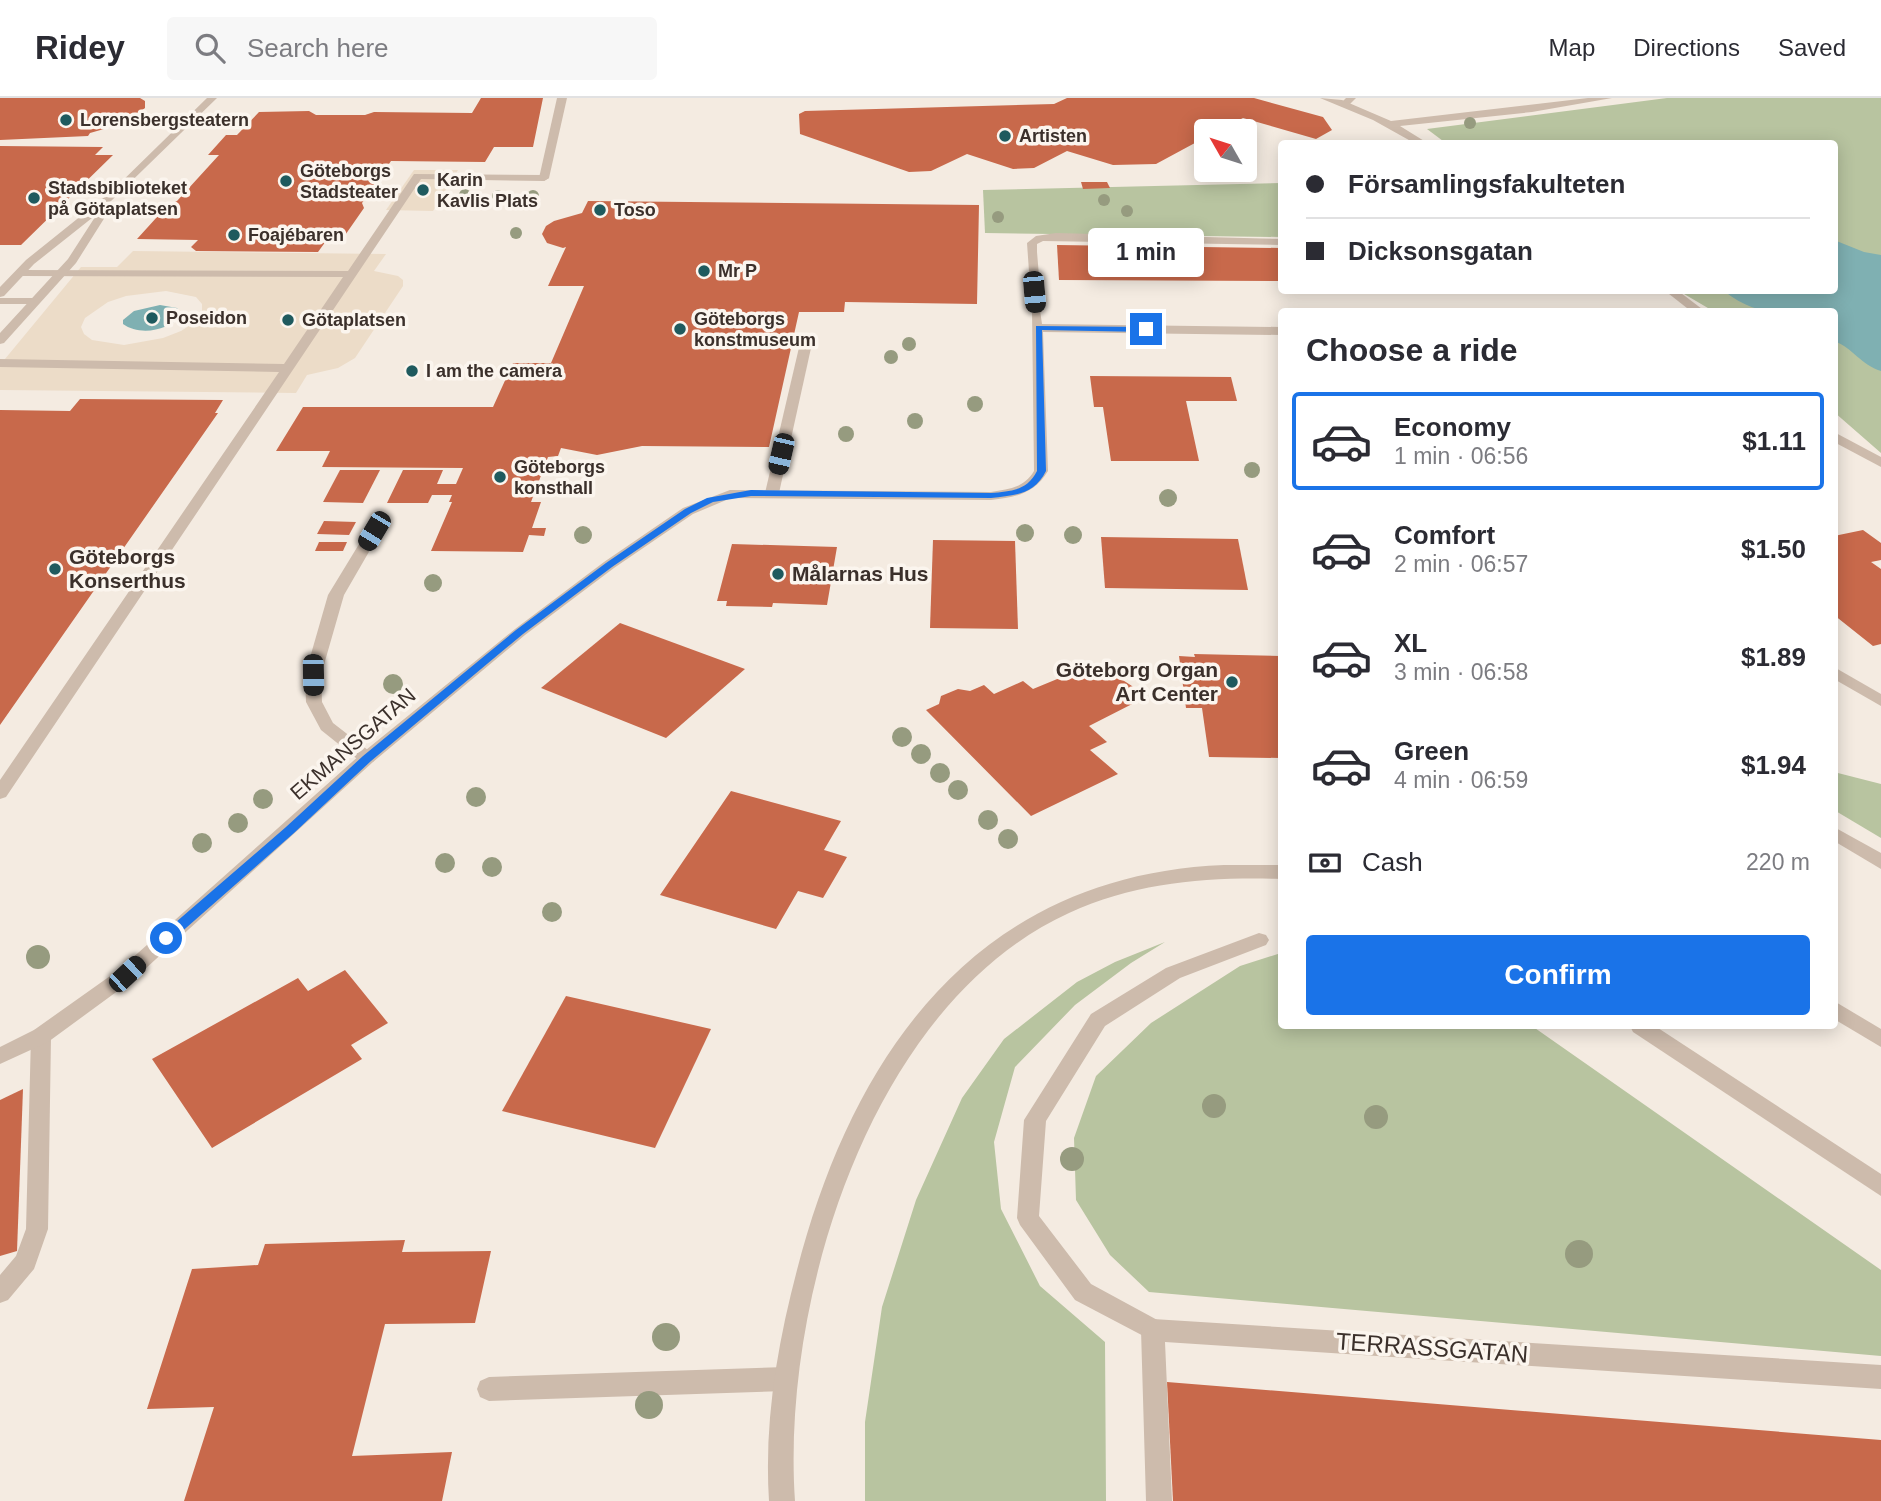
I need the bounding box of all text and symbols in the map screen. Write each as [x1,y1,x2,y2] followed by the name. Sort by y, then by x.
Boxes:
[167,17,657,80] search box
[35,29,125,66] text: Ridey
[191,29,229,67] icon: search
[247,33,389,63] text: Search here
[1549,34,1595,61] text: Map
[1633,34,1740,61] text: Directions
[1778,34,1846,61] text: Saved
[80,110,249,130] place label: Lorensbergsteatern
[58,112,74,128] marker: Lorensbergsteatern
[1194,119,1256,182] north arrow
[1194,119,1257,182] map controls
[1019,126,1087,146] place label: Artisten
[997,128,1013,144] marker: Artisten
[300,161,398,202] place label: Göteborgs Stadsteater
[1348,169,1625,199] text: Församlingsfakulteten
[437,170,538,211] place label: Karin Kavlis Plats
[278,173,294,189] marker: Göteborgs Stadsteater
[48,178,187,219] place label: Stadsbiblioteket på Götaplatsen
[415,182,431,198] marker: Karin Kavlis Plats
[26,190,42,206] marker: Stadsbiblioteket på Götaplatsen
[614,200,656,220] place label: Toso
[592,202,608,218] marker: Toso
[248,225,344,245] place label: Foajébaren
[226,227,242,243] marker: Foajébaren
[1088,228,1204,276] callout: 1 min
[1348,236,1533,266] text: Dicksonsgatan
[1116,239,1176,265] text: 1 min
[718,261,757,281] place label: Mr P
[696,263,712,279] marker: Mr P
[1022,270,1047,314] car
[166,308,247,328] place label: Poseidon
[694,309,816,350] place label: Göteborgs konstmuseum
[144,310,160,326] marker: Poseidon
[302,310,406,330] place label: Götaplatsen
[280,312,296,328] marker: Götaplatsen
[1130,313,1162,345] route end
[672,321,688,337] marker: Göteborgs konstmuseum
[1306,332,1518,368] text: Choose a ride
[426,361,563,381] place label: I am the camera
[404,363,420,379] marker: I am the camera
[1310,410,1373,473] icon: car
[1394,412,1511,442] text: Economy
[1742,426,1806,456] text: $1.11
[767,431,796,477] car
[1394,443,1528,469] text: 1 min · 06:56
[514,457,605,498] place label: Göteborgs konsthall
[492,469,508,485] marker: Göteborgs konsthall
[355,508,394,554] car
[1310,518,1373,581] icon: car
[1394,520,1495,550] text: Comfort
[1741,534,1806,564] text: $1.50
[69,545,186,592] place label: Göteborgs Konserthus
[1394,551,1528,577] text: 2 min · 06:57
[47,561,63,577] marker: Göteborgs Konserthus
[792,562,929,585] place label: Målarnas Hus
[770,566,786,582] marker: Målarnas Hus
[1310,626,1373,689] icon: car
[1394,628,1427,658] text: XL
[1741,642,1806,672] text: $1.89
[303,654,324,696] car
[1056,658,1218,705] place label: Göteborg Organ Art Center
[1394,659,1528,685] text: 3 min · 06:58
[1224,674,1240,690] marker: Göteborg Organ Art Center
[286,683,420,804] street label: EKMANSGATAN
[1310,734,1373,797] icon: car
[1394,736,1469,766] text: Green
[1741,750,1806,780] text: $1.94
[1394,767,1528,793] text: 4 min · 06:59
[1306,844,1344,882] icon: cash
[1362,847,1423,877] text: Cash
[1746,849,1810,875] text: 220 m
[150,922,182,954] route start
[1306,935,1810,1015] button: Confirm
[105,952,150,996] car
[1335,1327,1529,1368] street label: TERRASSGATAN

